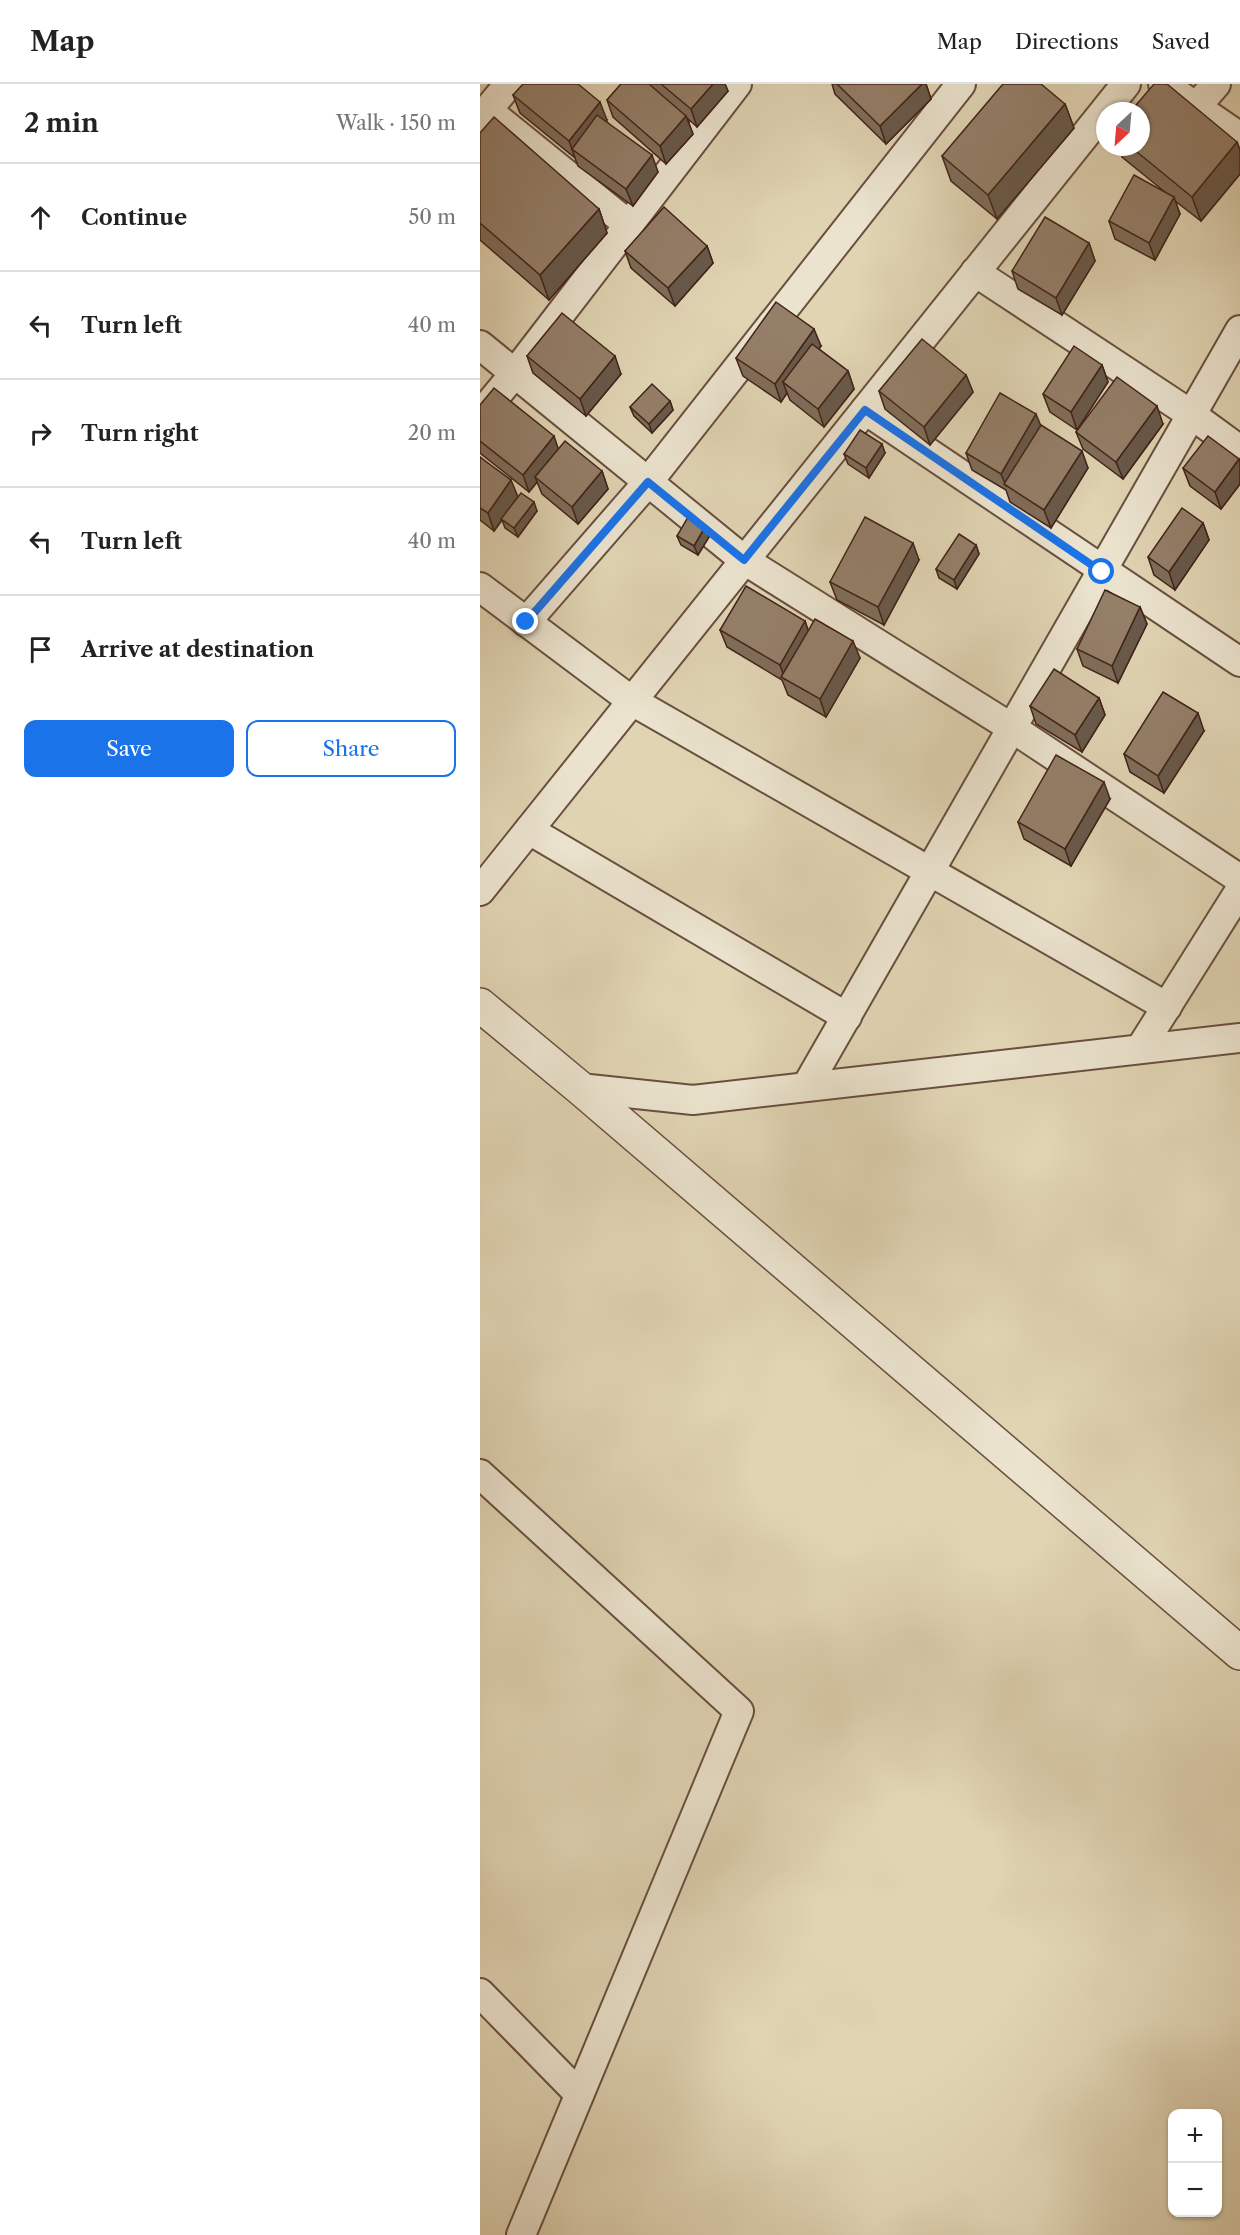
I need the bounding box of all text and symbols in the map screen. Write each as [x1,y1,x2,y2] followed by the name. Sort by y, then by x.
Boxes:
[30,24,94,58] text: Map
[937,29,982,54] text: Map
[1015,29,1119,54] text: Directions
[1152,29,1210,54] text: Saved
[1096,102,1150,156] north arrow
[24,107,99,139] text: 2 min
[336,111,456,135] text: Walk · 150 m
[24,201,57,234] icon: ahead
[81,204,187,231] text: Continue
[409,205,456,229] text: 50 m
[24,309,57,342] icon: left
[81,312,182,339] text: Turn left
[408,313,456,337] text: 40 m
[24,417,57,450] icon: right
[81,420,199,447] text: Turn right
[408,421,456,445] text: 20 m
[24,525,57,558] icon: left
[81,528,182,555] text: Turn left
[408,529,456,553] text: 40 m
[1088,558,1114,584] route start
[512,608,538,634] route end
[24,633,57,666] icon: arrive
[81,636,314,663] text: Arrive at destination
[24,720,234,777] button: Save
[246,720,456,777] button: Share
[1168,2109,1222,2217] map controls
[1168,2109,1222,2163] button: +
[1168,2163,1222,2217] button: −

